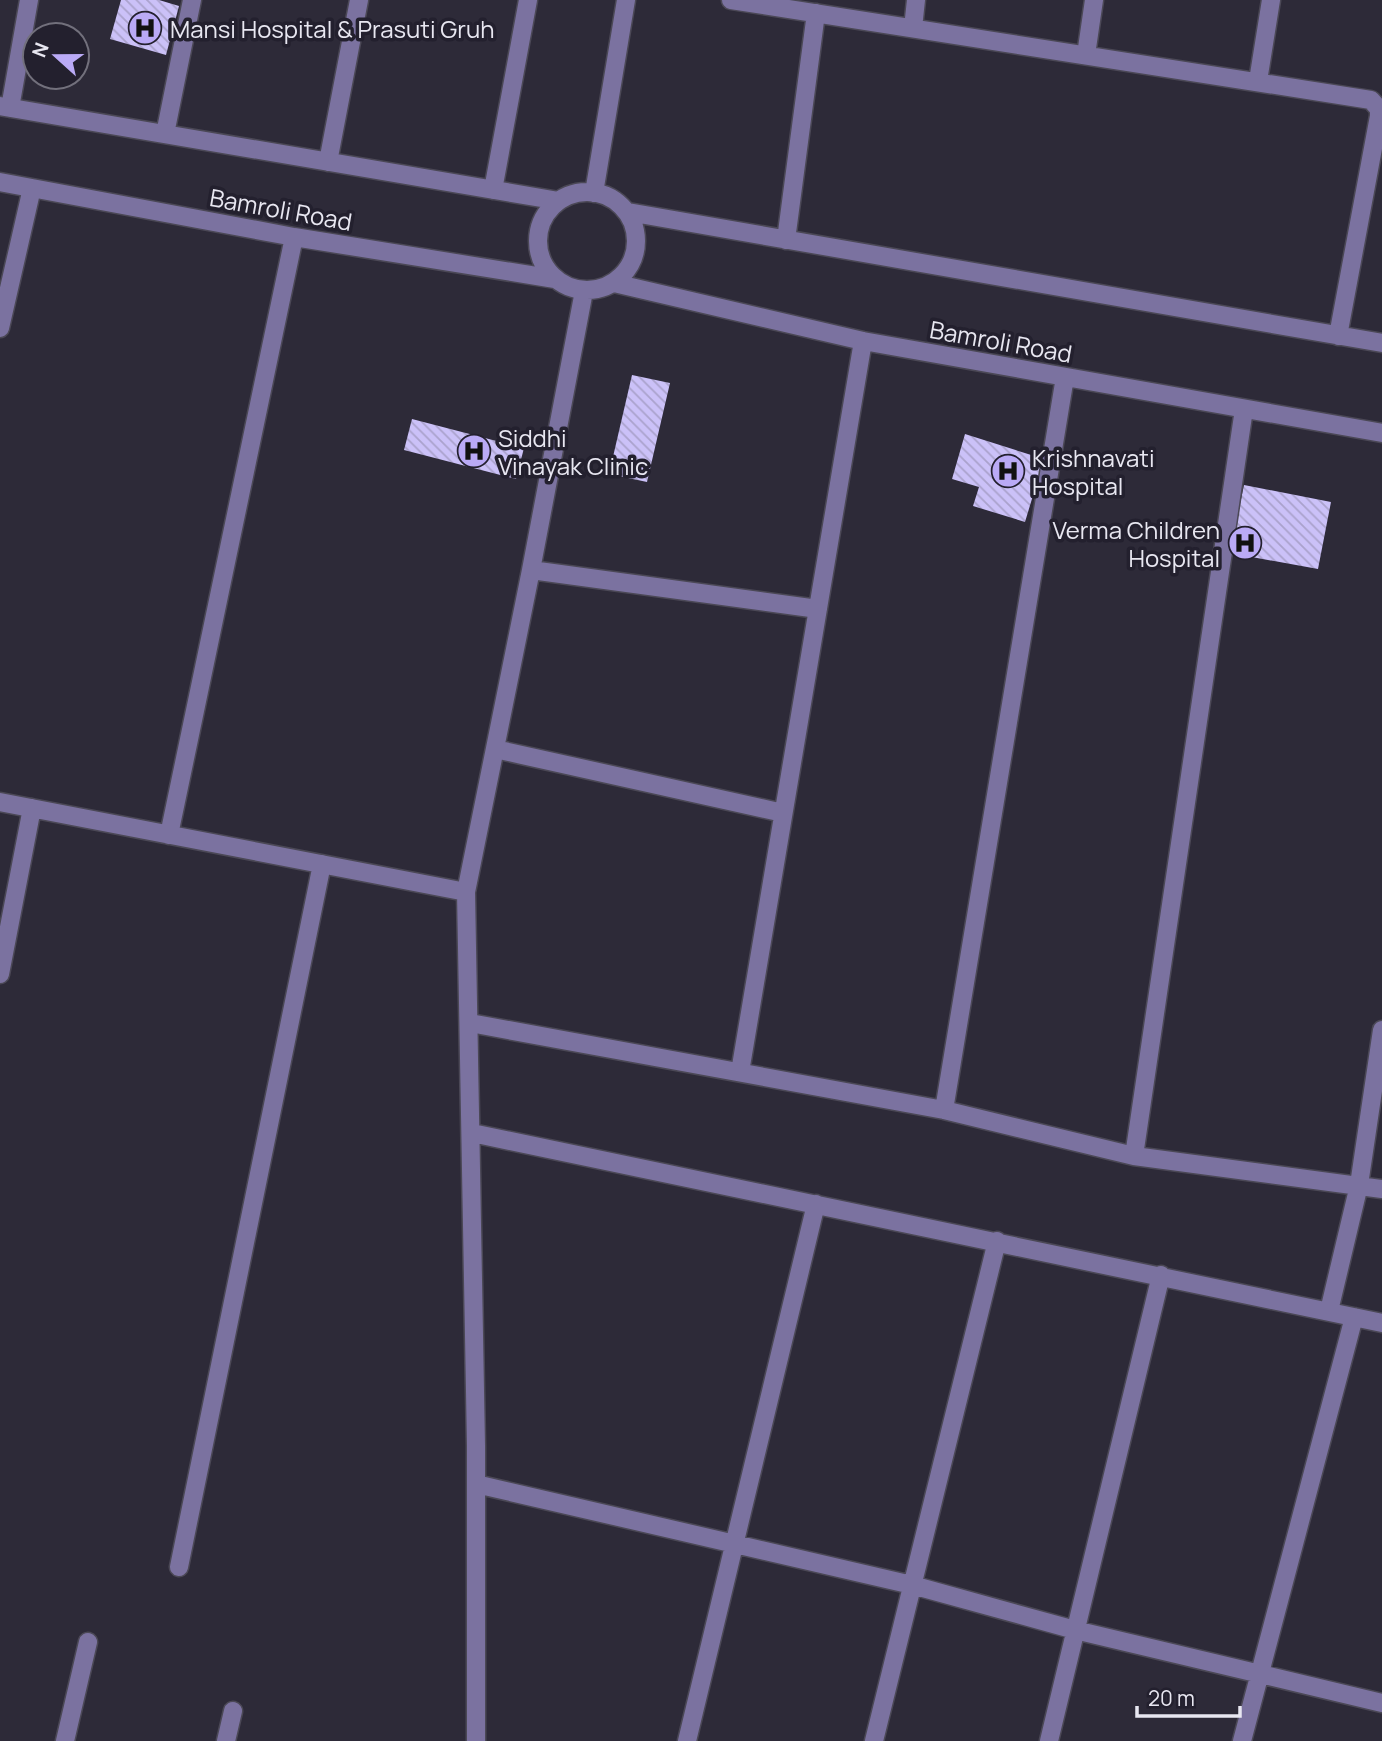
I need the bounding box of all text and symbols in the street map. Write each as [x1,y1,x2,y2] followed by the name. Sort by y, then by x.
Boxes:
[126,9,164,47] hospital icon: Mansi Hospital & Prasuti Gruh
[170,12,494,45] place label: Mansi Hospital & Prasuti Gruh
[21,21,91,91] north arrow
[26,39,55,61] text: N
[207,180,355,238] street label: Bamroli Road
[927,312,1075,370] street label: Bamroli Road
[498,421,648,482] place label: Siddhi Vinayak Clinic
[455,432,493,470] hospital icon: Siddhi Vinayak Clinic
[1032,441,1155,502] place label: Krishnavati Hospital
[989,452,1027,490] hospital icon: Krishnavati Hospital
[1053,513,1220,574] place label: Verma Children Hospital
[1226,524,1264,562] hospital icon: Verma Children Hospital
[1137,1674,1240,1718] scale bar
[1148,1684,1195,1712] text: 20 m

